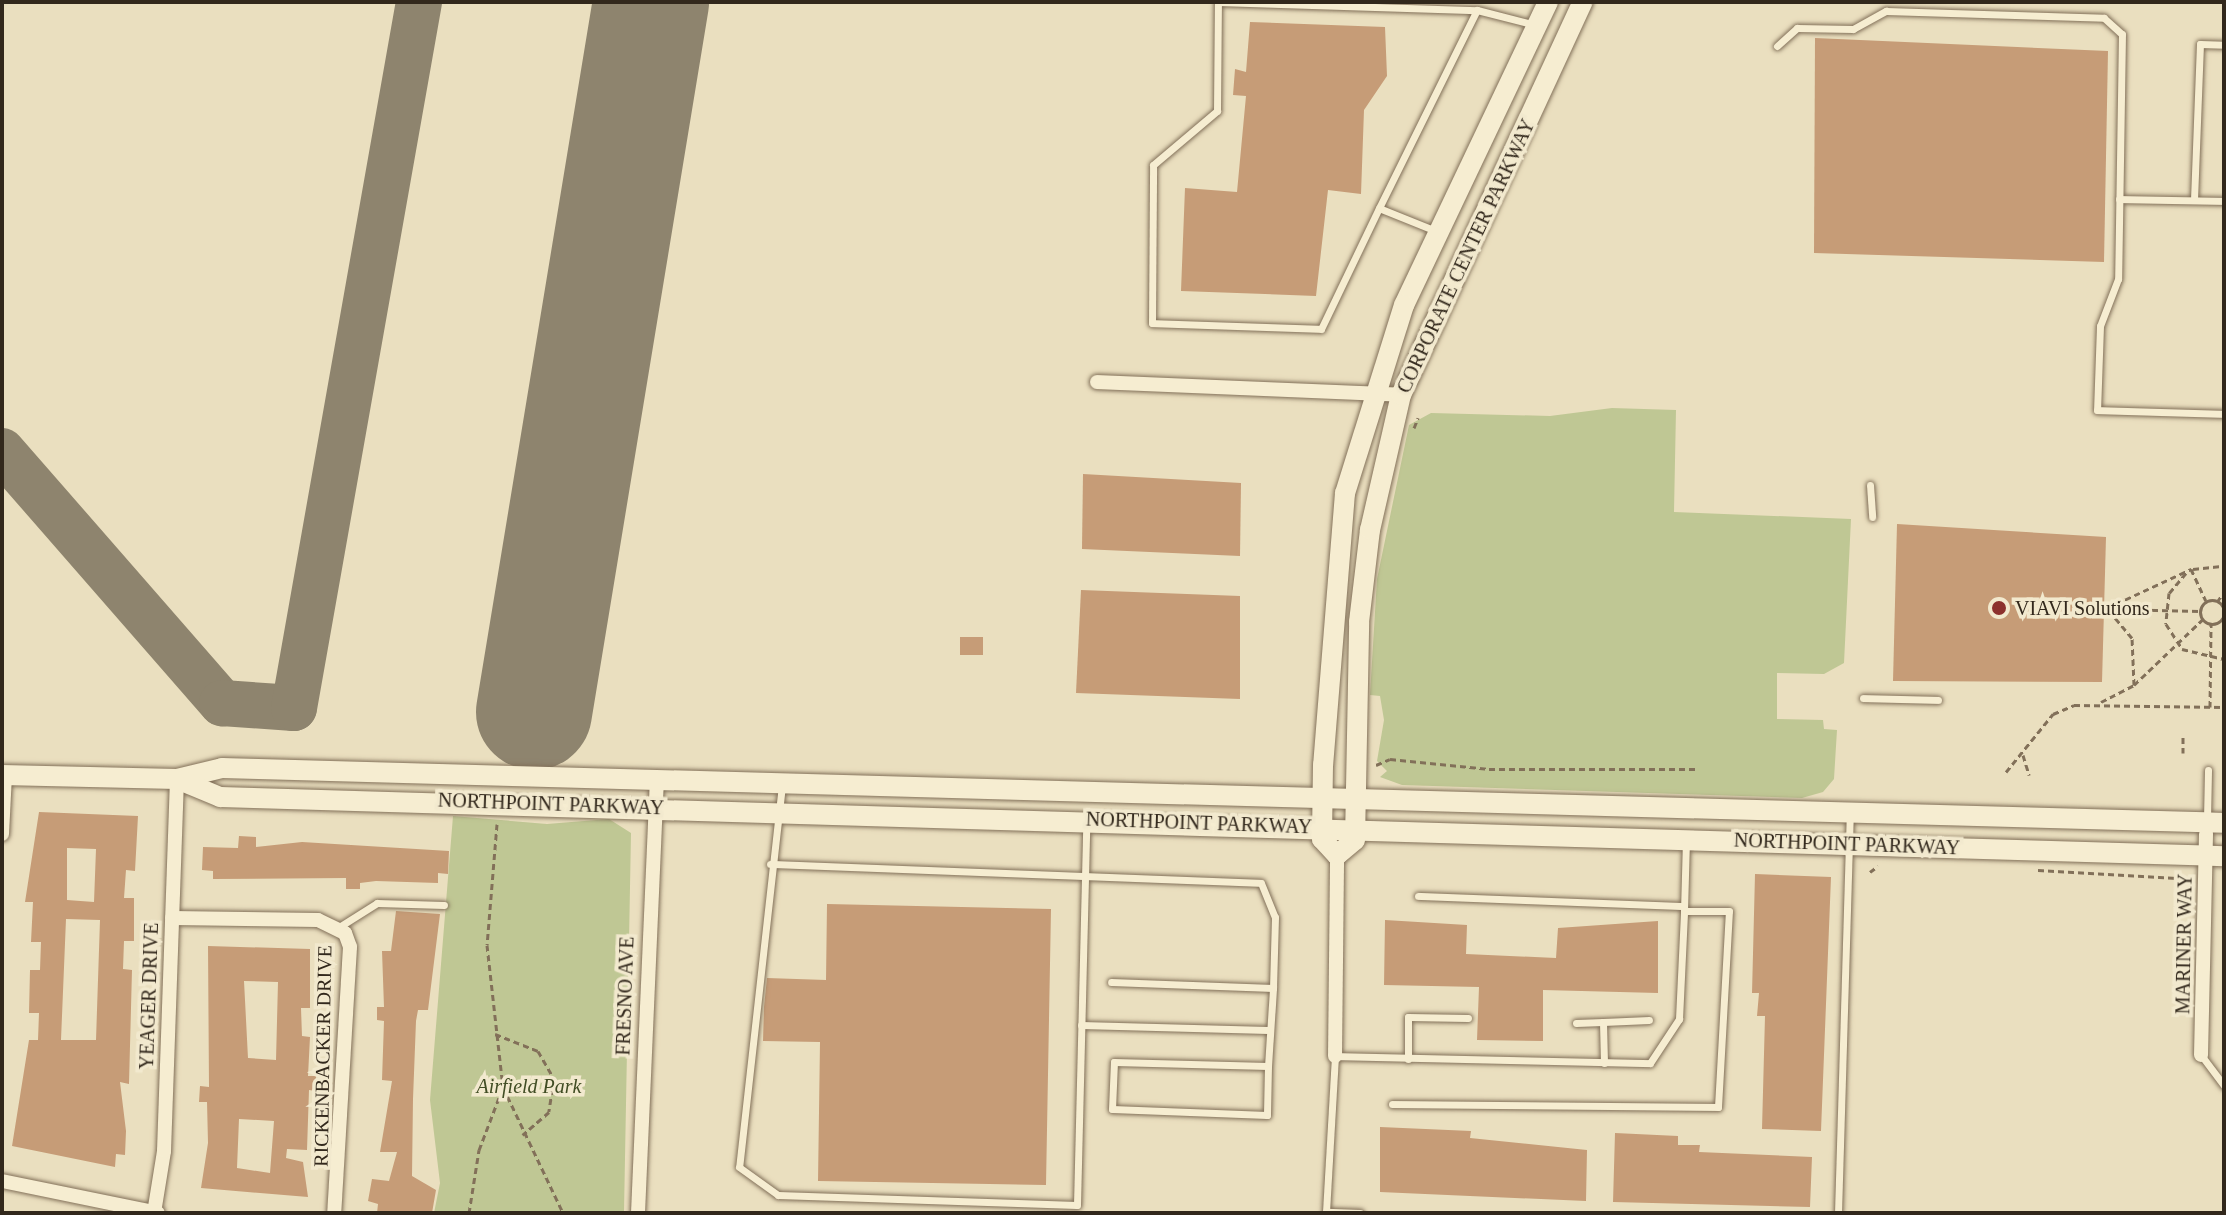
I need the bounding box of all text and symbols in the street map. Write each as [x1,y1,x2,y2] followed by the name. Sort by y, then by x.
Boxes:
[1392,115,1540,397] street label: CORPORATE CENTER PARKWAY
[2015,596,2150,620] place label: VIAVI Solutions
[1990,599,2008,617] marker: VIAVI Solutions
[437,788,665,820] street label: NORTHPOINT PARKWAY
[1085,807,1313,839] street label: NORTHPOINT PARKWAY
[1733,828,1961,860] street label: NORTHPOINT PARKWAY
[2171,873,2197,1015] street label: MARINER WAY
[134,922,164,1070] street label: YEAGER DRIVE
[611,936,639,1056] street label: FRESNO AVE
[309,945,337,1167] street label: RICKENBACKER DRIVE
[477,1074,581,1098] park label: Airfield Park

